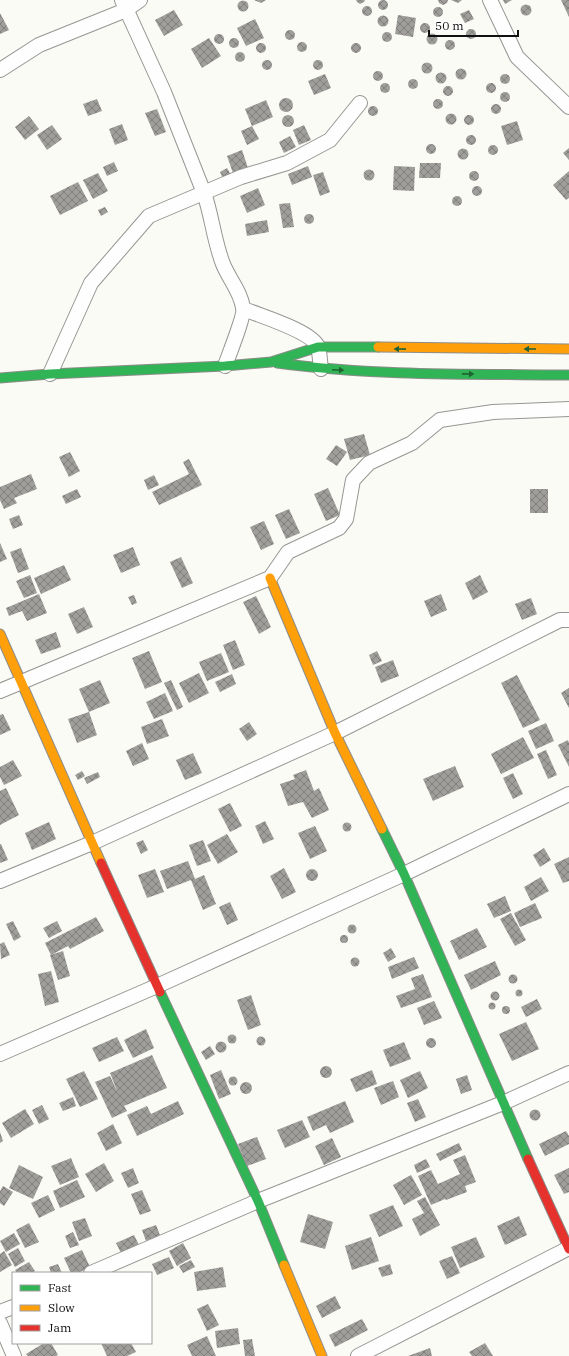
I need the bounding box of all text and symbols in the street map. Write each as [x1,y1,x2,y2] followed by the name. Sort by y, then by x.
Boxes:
[429,12,518,38] scale bar
[435,18,464,33] text: 50 m
[394,345,406,352] one-way arrow
[523,346,536,352] one-way arrow
[332,367,345,373] one-way arrow
[462,371,475,377] one-way arrow
[12,1272,152,1344] legend
[48,1280,72,1295] text: Fast
[48,1300,75,1315] text: Slow
[48,1320,72,1335] text: Jam

